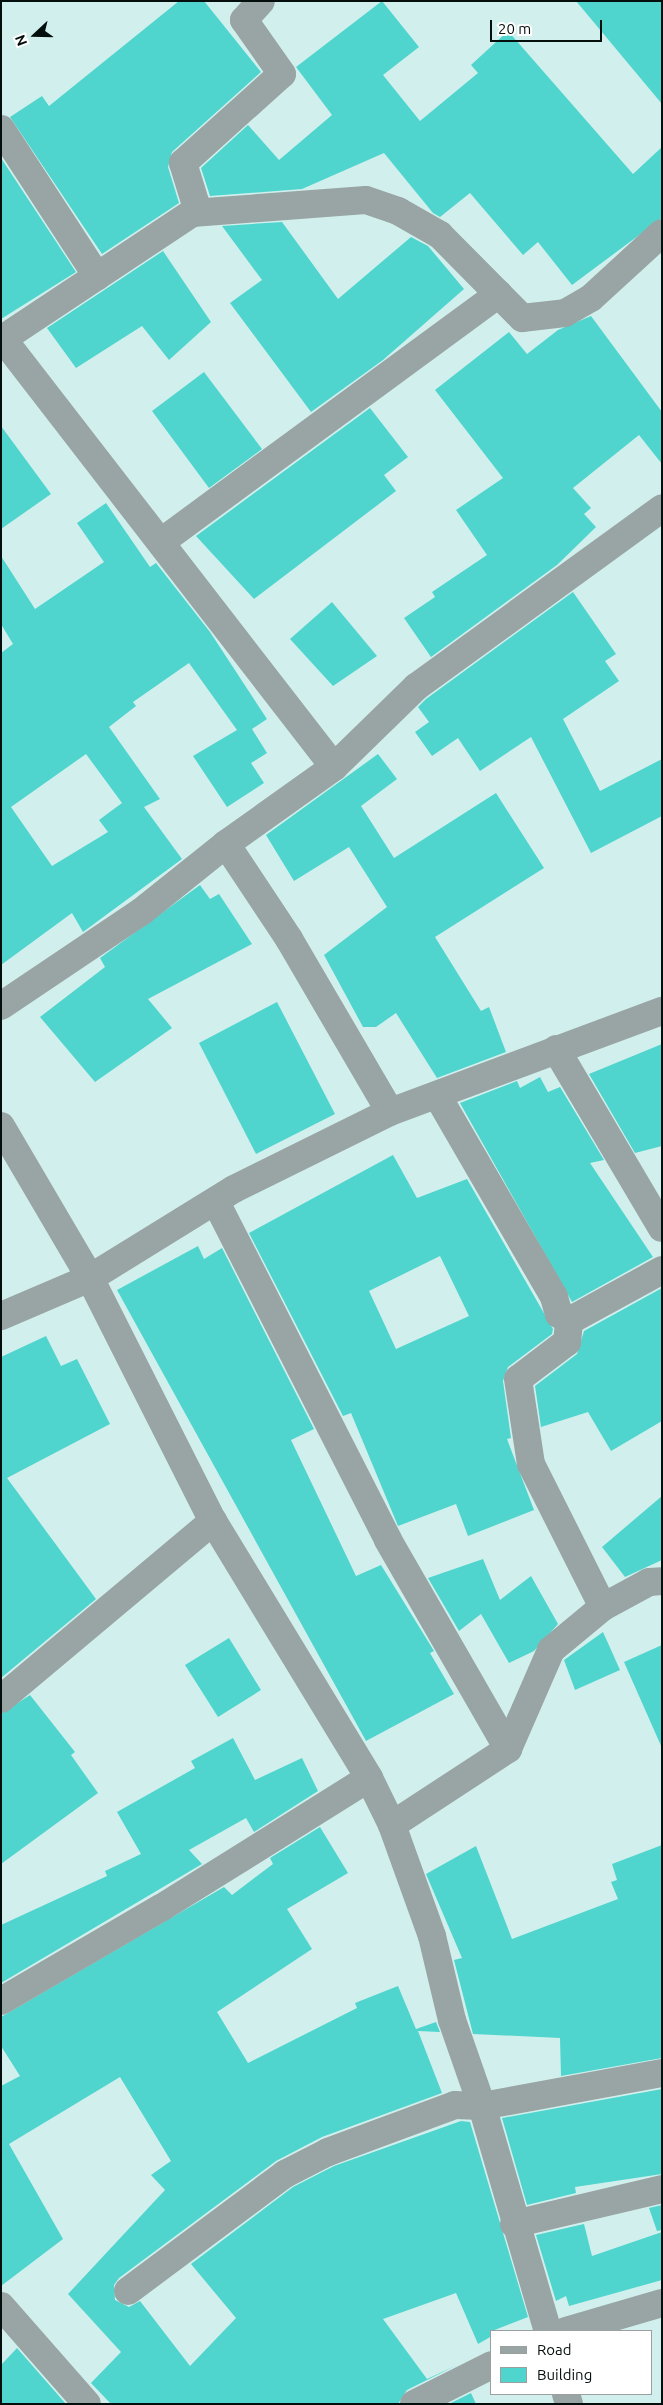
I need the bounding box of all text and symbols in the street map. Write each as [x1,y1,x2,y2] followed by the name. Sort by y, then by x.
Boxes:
[10,10,60,60] north arrow
[493,10,606,42] scale bar
[498,20,531,37] text: 20 m
[12,33,30,48] text: N
[490,2330,653,2395] legend
[537,2341,572,2358] text: Road
[537,2366,592,2383] text: Building

